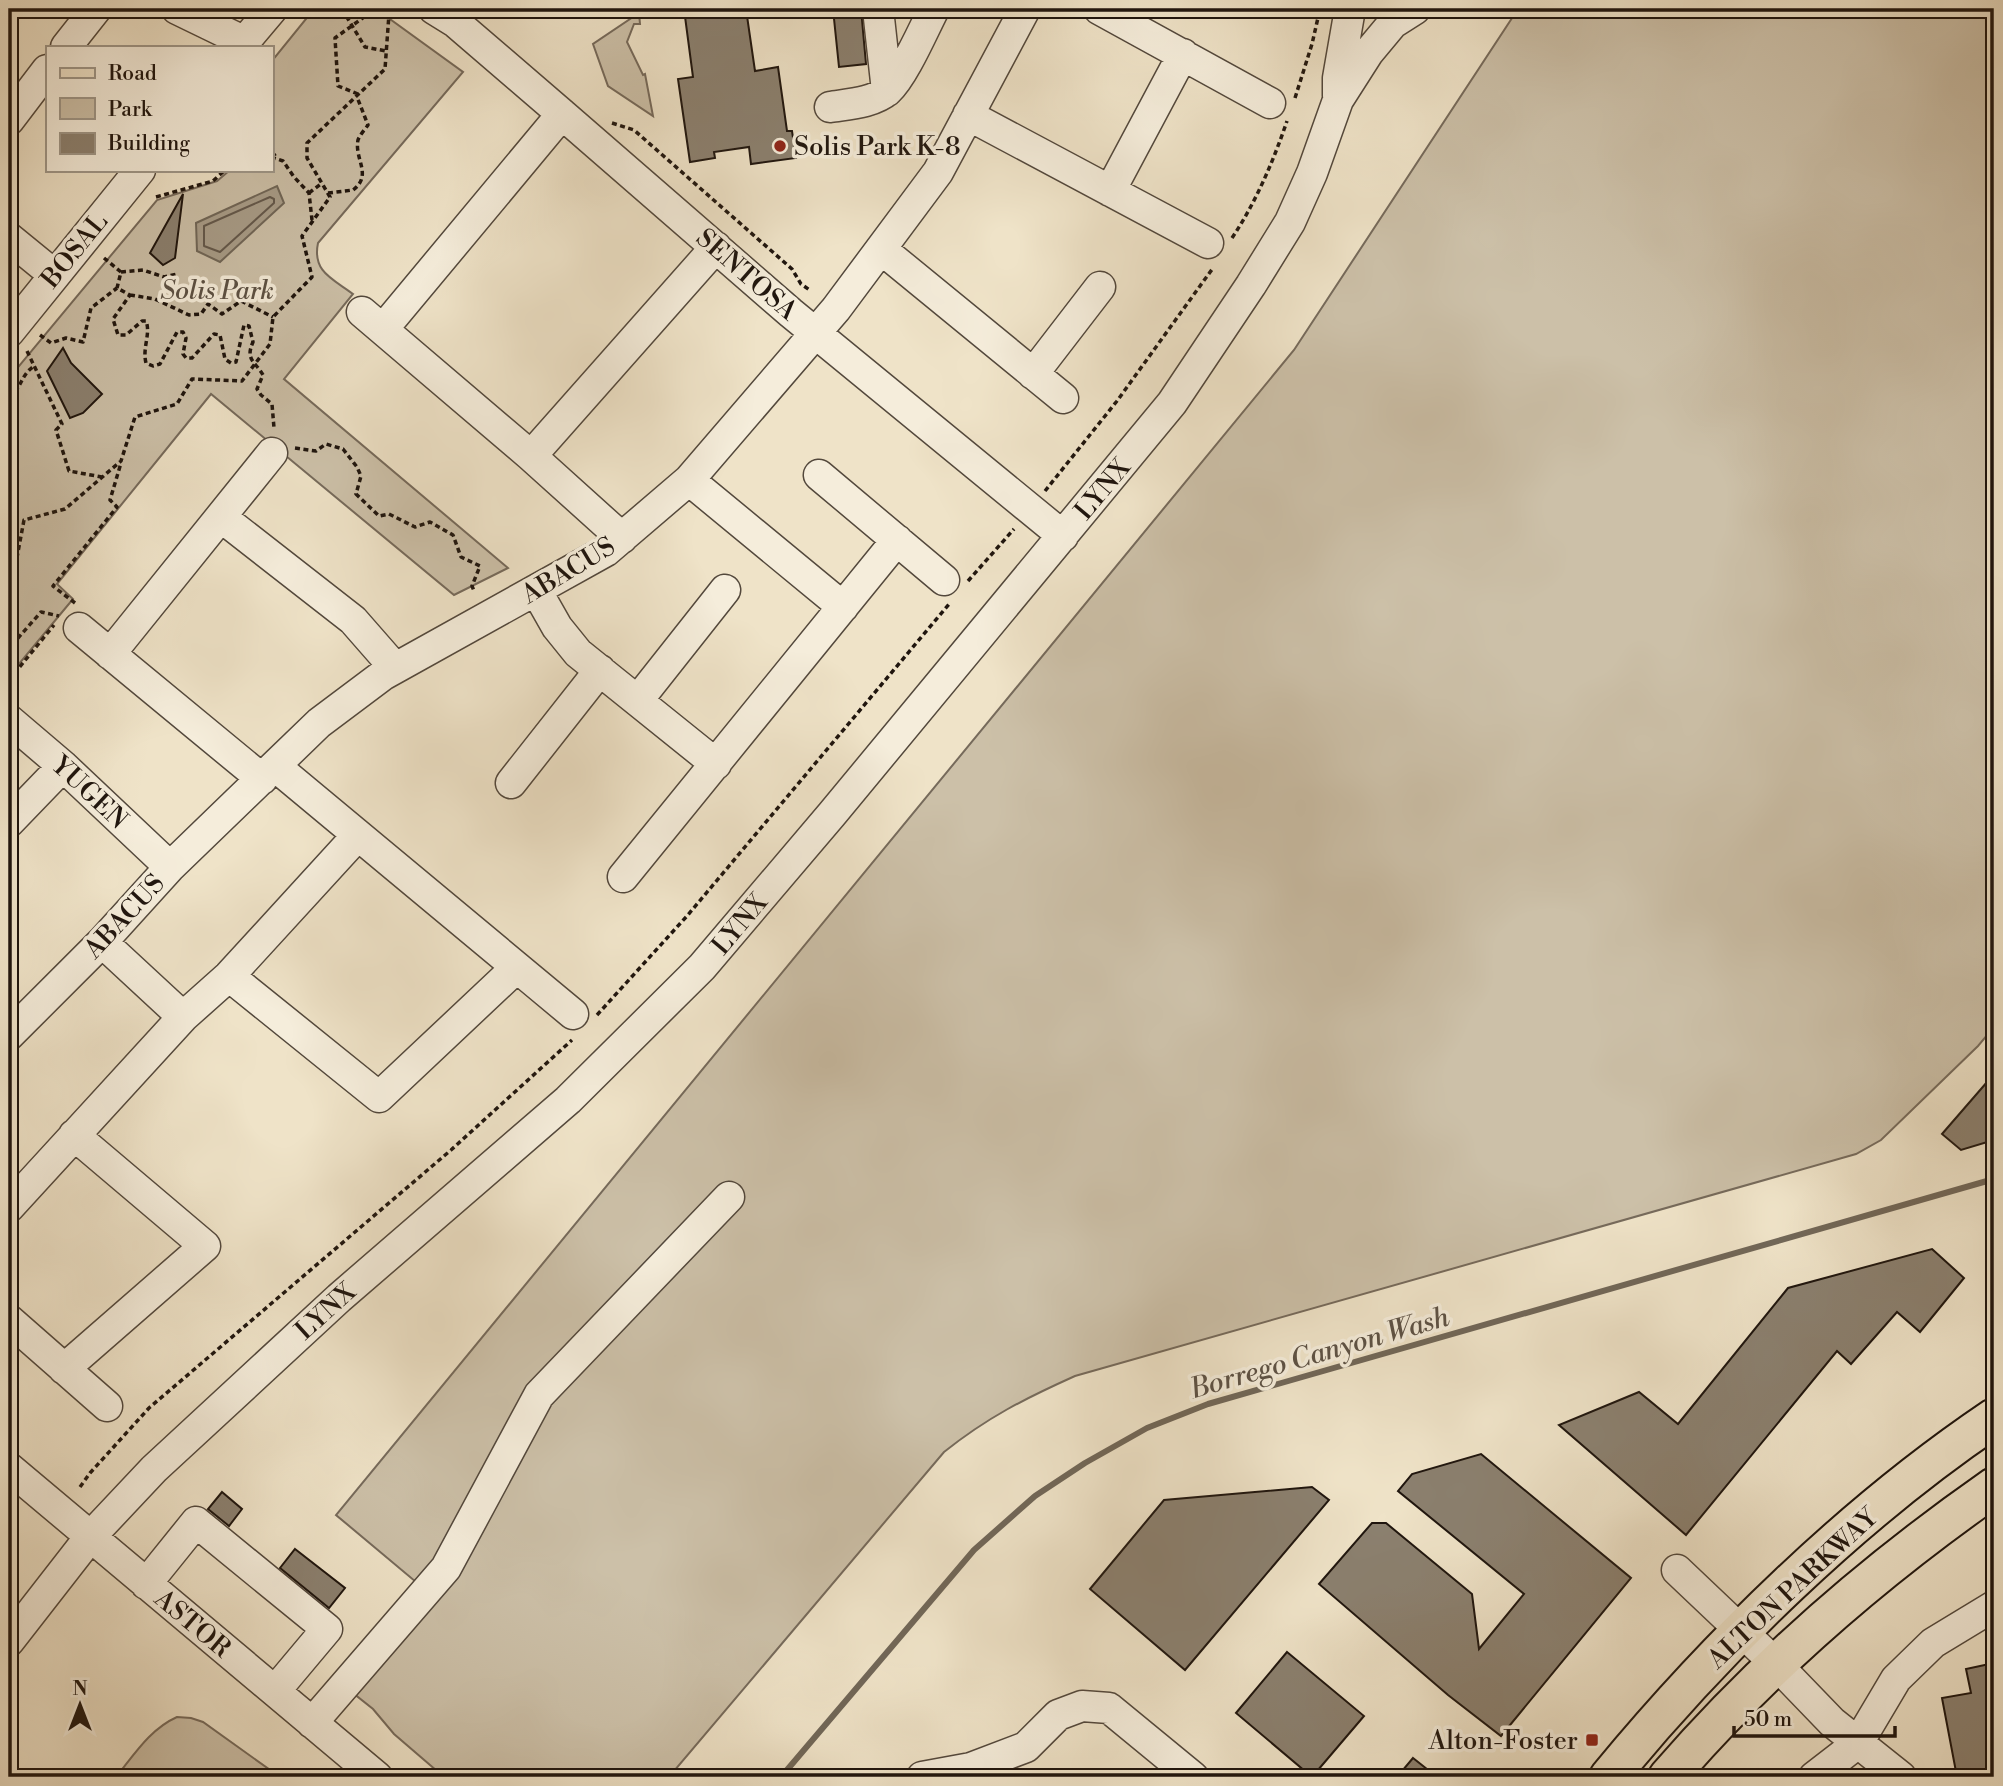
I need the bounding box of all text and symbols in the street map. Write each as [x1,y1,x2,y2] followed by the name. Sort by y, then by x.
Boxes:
[46,46,273,172] legend
[108,61,157,87] text: Road
[108,97,153,123] text: Park
[107,131,190,157] text: Building
[794,131,961,163] place label: Solis Park K-8
[772,138,788,154] marker: Solis Park K-8
[34,206,115,296] street label: BOSAL
[689,222,804,328] street label: SENTOSA
[160,275,274,307] park label: Solis Park
[1068,451,1138,527] street label: LYNX
[515,530,621,612] street label: ABACUS
[43,748,135,836] street label: YUGEN
[77,868,172,966] street label: ABACUS
[705,886,775,962] street label: LYNX
[289,1275,363,1347] street label: LYNX
[1185,1300,1453,1407] water label: Borrego Canyon Wash
[1700,1500,1886,1676] street label: ALTON PARKWAY
[147,1582,238,1665] street label: ASTOR
[46,1670,116,1740] north arrow
[72,1677,88,1701] text: N
[1734,1695,1895,1739] scale bar
[1744,1707,1792,1733] text: 50 m
[1427,1725,1578,1757] place label: Alton-Foster
[1584,1732,1600,1748] marker: Alton-Foster

